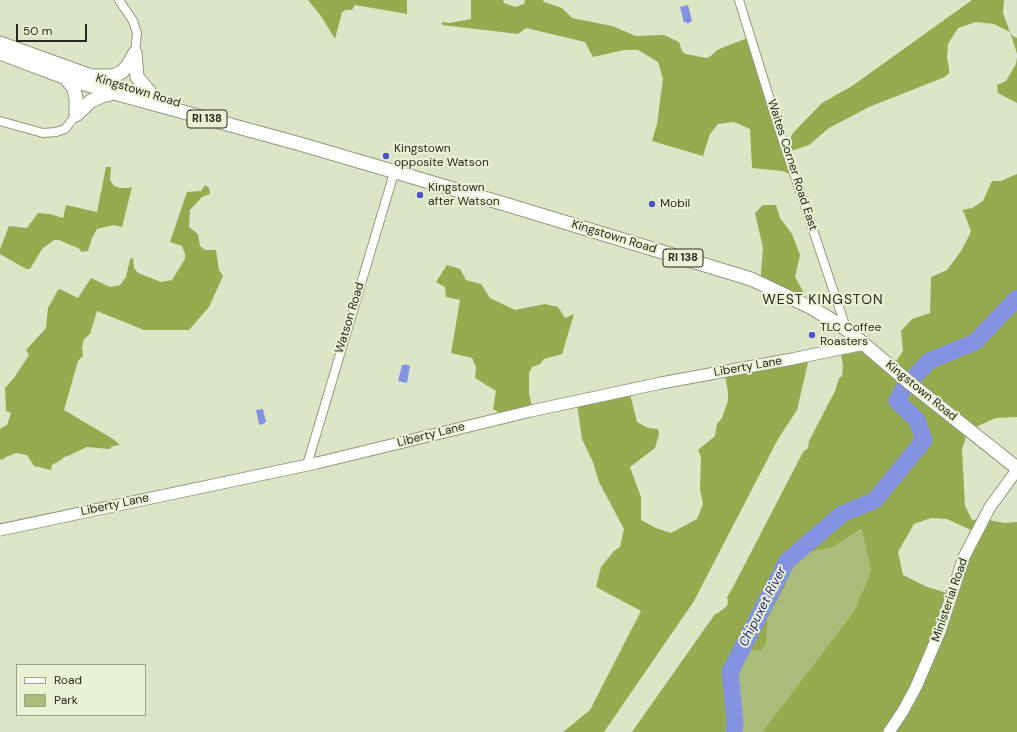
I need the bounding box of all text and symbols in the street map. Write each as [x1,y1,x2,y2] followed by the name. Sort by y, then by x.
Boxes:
[18,16,89,42] scale bar
[23,23,52,39] text: 50 m
[94,71,182,111] street label: Kingstown Road
[764,97,820,233] street label: Waites Corner Road East
[187,110,227,128] road number: RI 138
[394,142,489,170] place label: Kingstown opposite Watson
[381,151,391,161] marker: Kingstown opposite Watson
[428,181,500,209] place label: Kingstown after Watson
[415,190,425,200] marker: Kingstown after Watson
[660,197,690,211] place label: Mobil
[647,199,657,209] marker: Mobil
[570,217,658,257] street label: Kingstown Road
[663,249,703,267] road number: RI 138
[332,281,368,355] street label: Watson Road
[762,292,884,308] district label: WEST KINGSTON
[820,321,881,349] place label: TLC Coffee Roasters
[807,330,817,340] marker: TLC Coffee Roasters
[713,354,783,380] street label: Liberty Lane
[882,358,960,424] street label: Kingstown Road
[396,420,466,450] street label: Liberty Lane
[80,491,150,519] street label: Liberty Lane
[929,556,971,644] street label: Ministerial Road
[736,564,790,650] water label: Chipuxet River
[16,664,146,716] legend
[54,672,82,688] text: Road
[54,692,78,708] text: Park

